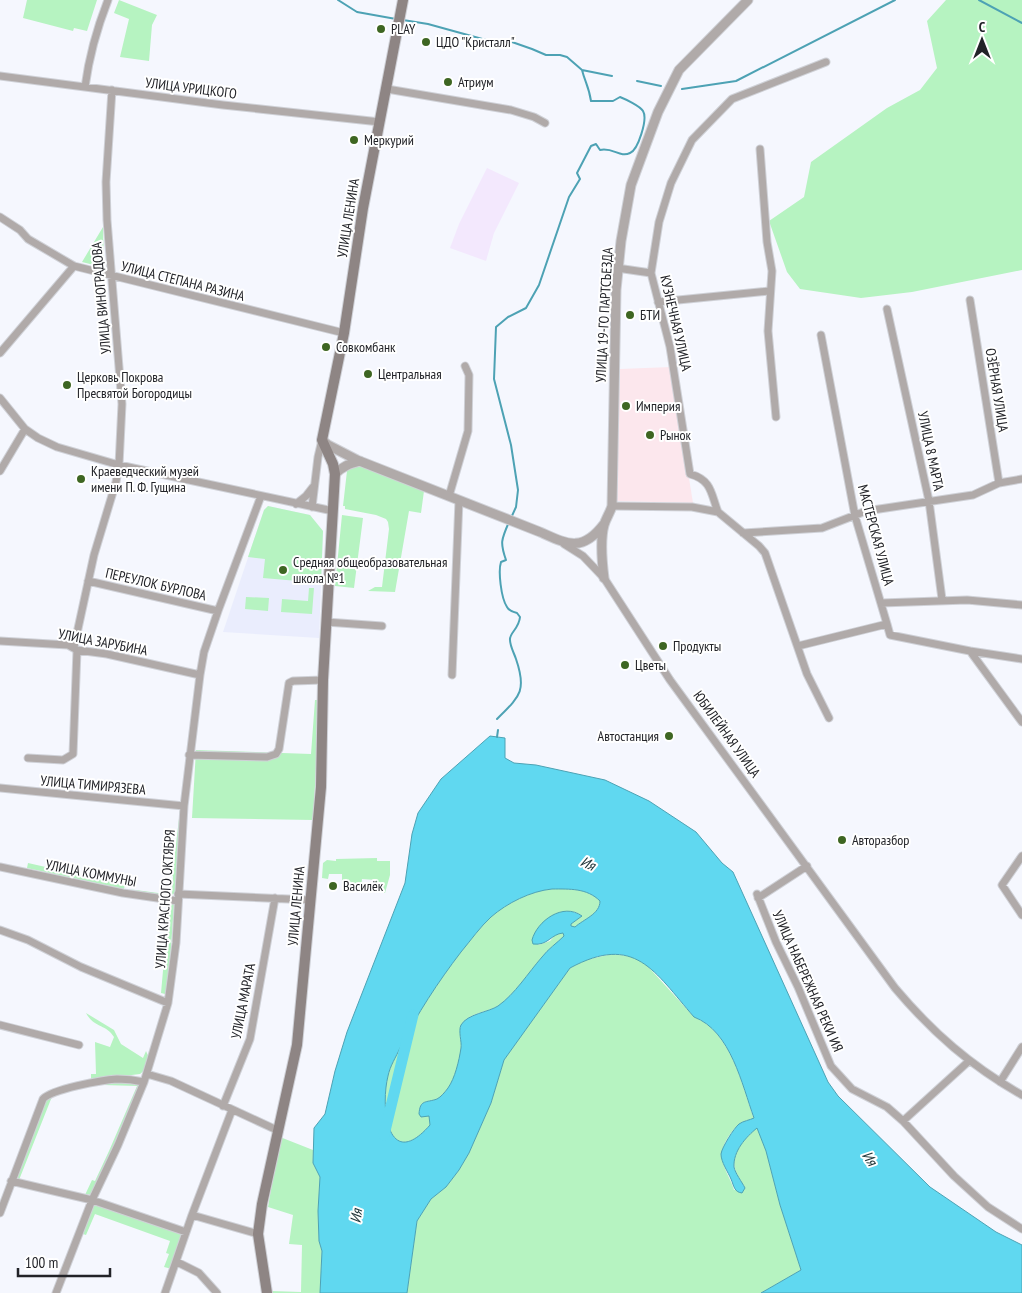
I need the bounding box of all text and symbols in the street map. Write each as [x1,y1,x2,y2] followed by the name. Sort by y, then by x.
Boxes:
[957,15,1007,65] north arrow
[979,18,986,36] text: С
[391,20,416,38] place label: PLAY
[375,23,387,35] marker: PLAY
[436,33,515,51] place label: ЦДО "Кристалл"
[420,36,432,48] marker: ЦДО "Кристалл"
[144,73,238,103] street label: УЛИЦА УРИЦКОГО
[458,73,494,91] place label: Атриум
[442,76,454,88] marker: Атриум
[364,131,414,149] place label: Меркурий
[348,134,360,146] marker: Меркурий
[333,177,363,259] street label: УЛИЦА ЛЕНИНА
[87,241,115,355] street label: УЛИЦА ВИНОГРАДОВА
[591,247,617,383] street label: УЛИЦА 19-ГО ПАРТСЪЕЗДА
[119,257,247,305] street label: УЛИЦА СТЕПАНА РАЗИНА
[656,273,696,373] street label: КУЗНЕЧНАЯ УЛИЦА
[640,306,660,324] place label: БТИ
[624,309,636,321] marker: БТИ
[336,338,396,356] place label: Совкомбанк
[320,341,332,353] marker: Совкомбанк
[982,347,1013,433] street label: ОЗЁРНАЯ УЛИЦА
[378,365,442,383] place label: Центральная
[77,368,192,402] place label: Церковь Покрова Пресвятой Богородицы
[362,368,374,380] marker: Центральная
[61,379,73,391] marker: Церковь Покрова Пресвятой Богородицы
[636,397,680,415] place label: Империя
[620,400,632,412] marker: Империя
[914,410,948,493] street label: УЛИЦА 8 МАРТА
[660,426,692,444] place label: Рынок
[644,429,656,441] marker: Рынок
[91,462,199,496] place label: Краеведческий музей имени П. Ф. Гущина
[75,473,87,485] marker: Краеведческий музей имени П. Ф. Гущина
[854,482,898,588] street label: МАСТЕРСКАЯ УЛИЦА
[293,553,447,587] place label: Средняя общеобразовательная школа №1
[104,564,209,604] street label: ПЕРЕУЛОК БУРЛОВА
[277,564,289,576] marker: Средняя общеобразовательная школа №1
[57,625,150,660] street label: УЛИЦА ЗАРУБИНА
[673,637,721,655] place label: Продукты
[657,640,669,652] marker: Продукты
[635,656,666,674] place label: Цветы
[619,659,631,671] marker: Цветы
[689,687,765,781] street label: ЮБИЛЕЙНАЯ УЛИЦА
[598,727,659,745] place label: Автостанция
[663,730,675,742] marker: Автостанция
[40,771,147,799] street label: УЛИЦА ТИМИРЯЗЕВА
[151,829,179,969] street label: УЛИЦА КРАСНОГО ОКТЯБРЯ
[852,831,909,849] place label: Авторазбор
[836,834,848,846] marker: Авторазбор
[578,851,600,875] water label: Ия
[44,855,138,891] street label: УЛИЦА КОММУНЫ
[284,865,308,947] street label: УЛИЦА ЛЕНИНА
[343,877,384,895] place label: Василёк
[327,880,339,892] marker: Василёк
[769,907,847,1055] street label: УЛИЦА НАБЕРЕЖНАЯ РЕКИ ИЯ
[227,961,259,1040] street label: УЛИЦА МАРАТА
[858,1147,882,1170] water label: Ия
[346,1207,366,1224] water label: Ия
[18,1246,110,1278] scale bar
[25,1253,58,1272] text: 100 m

